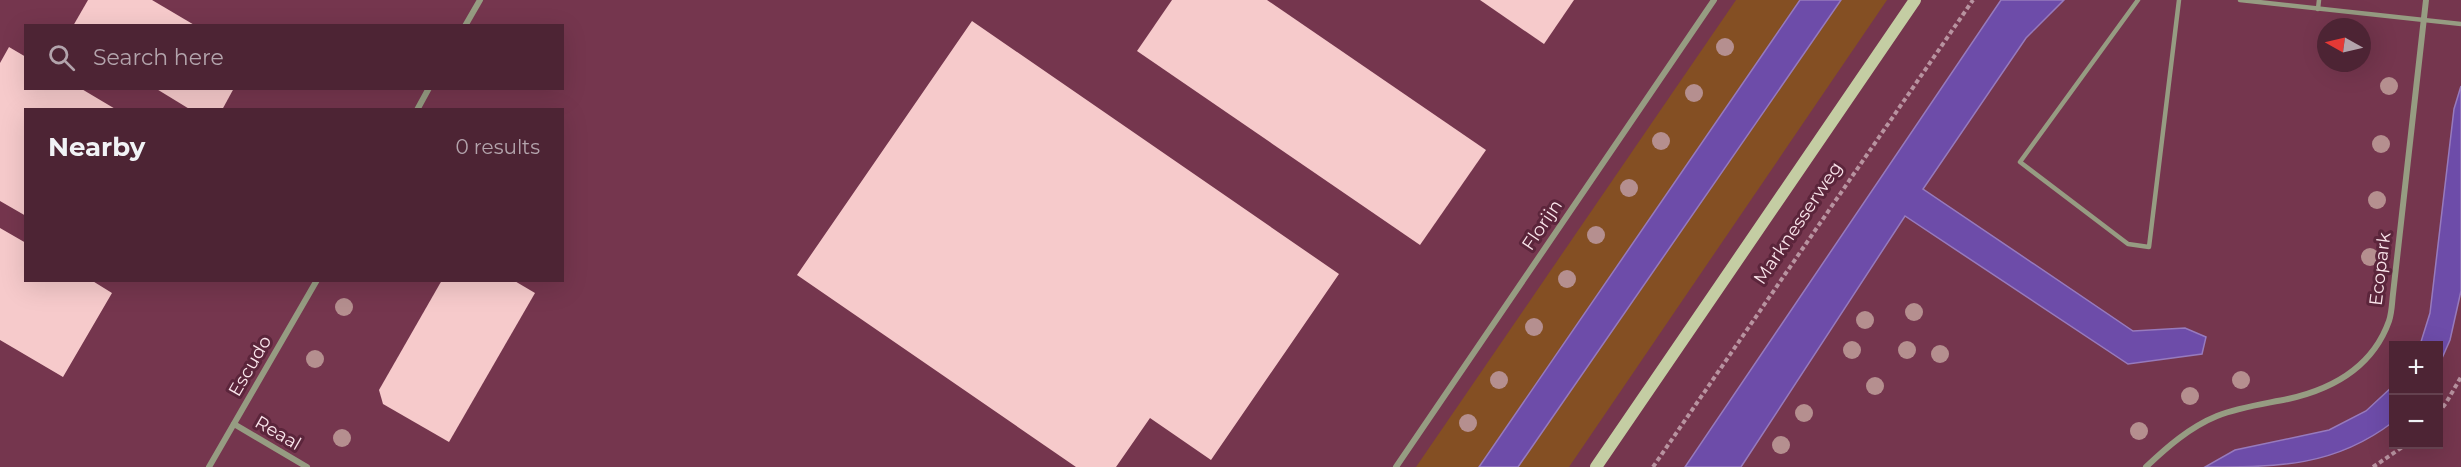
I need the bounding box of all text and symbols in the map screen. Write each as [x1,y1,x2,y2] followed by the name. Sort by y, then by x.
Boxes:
[2317,18,2371,72] north arrow
[24,24,564,90] search box
[45,41,78,74] icon: search
[93,44,224,71] text: Search here
[48,131,145,163] text: Nearby
[455,135,540,159] text: 0 results
[1749,157,1847,289] street label: Marknesserweg
[1517,195,1567,255] street label: Florijn
[2365,231,2395,307] street label: Ecopark
[224,332,276,400] street label: Escudo
[2389,341,2443,449] map controls
[2389,341,2443,395] button: +
[2389,395,2443,449] button: −
[251,411,305,455] street label: Reaal

